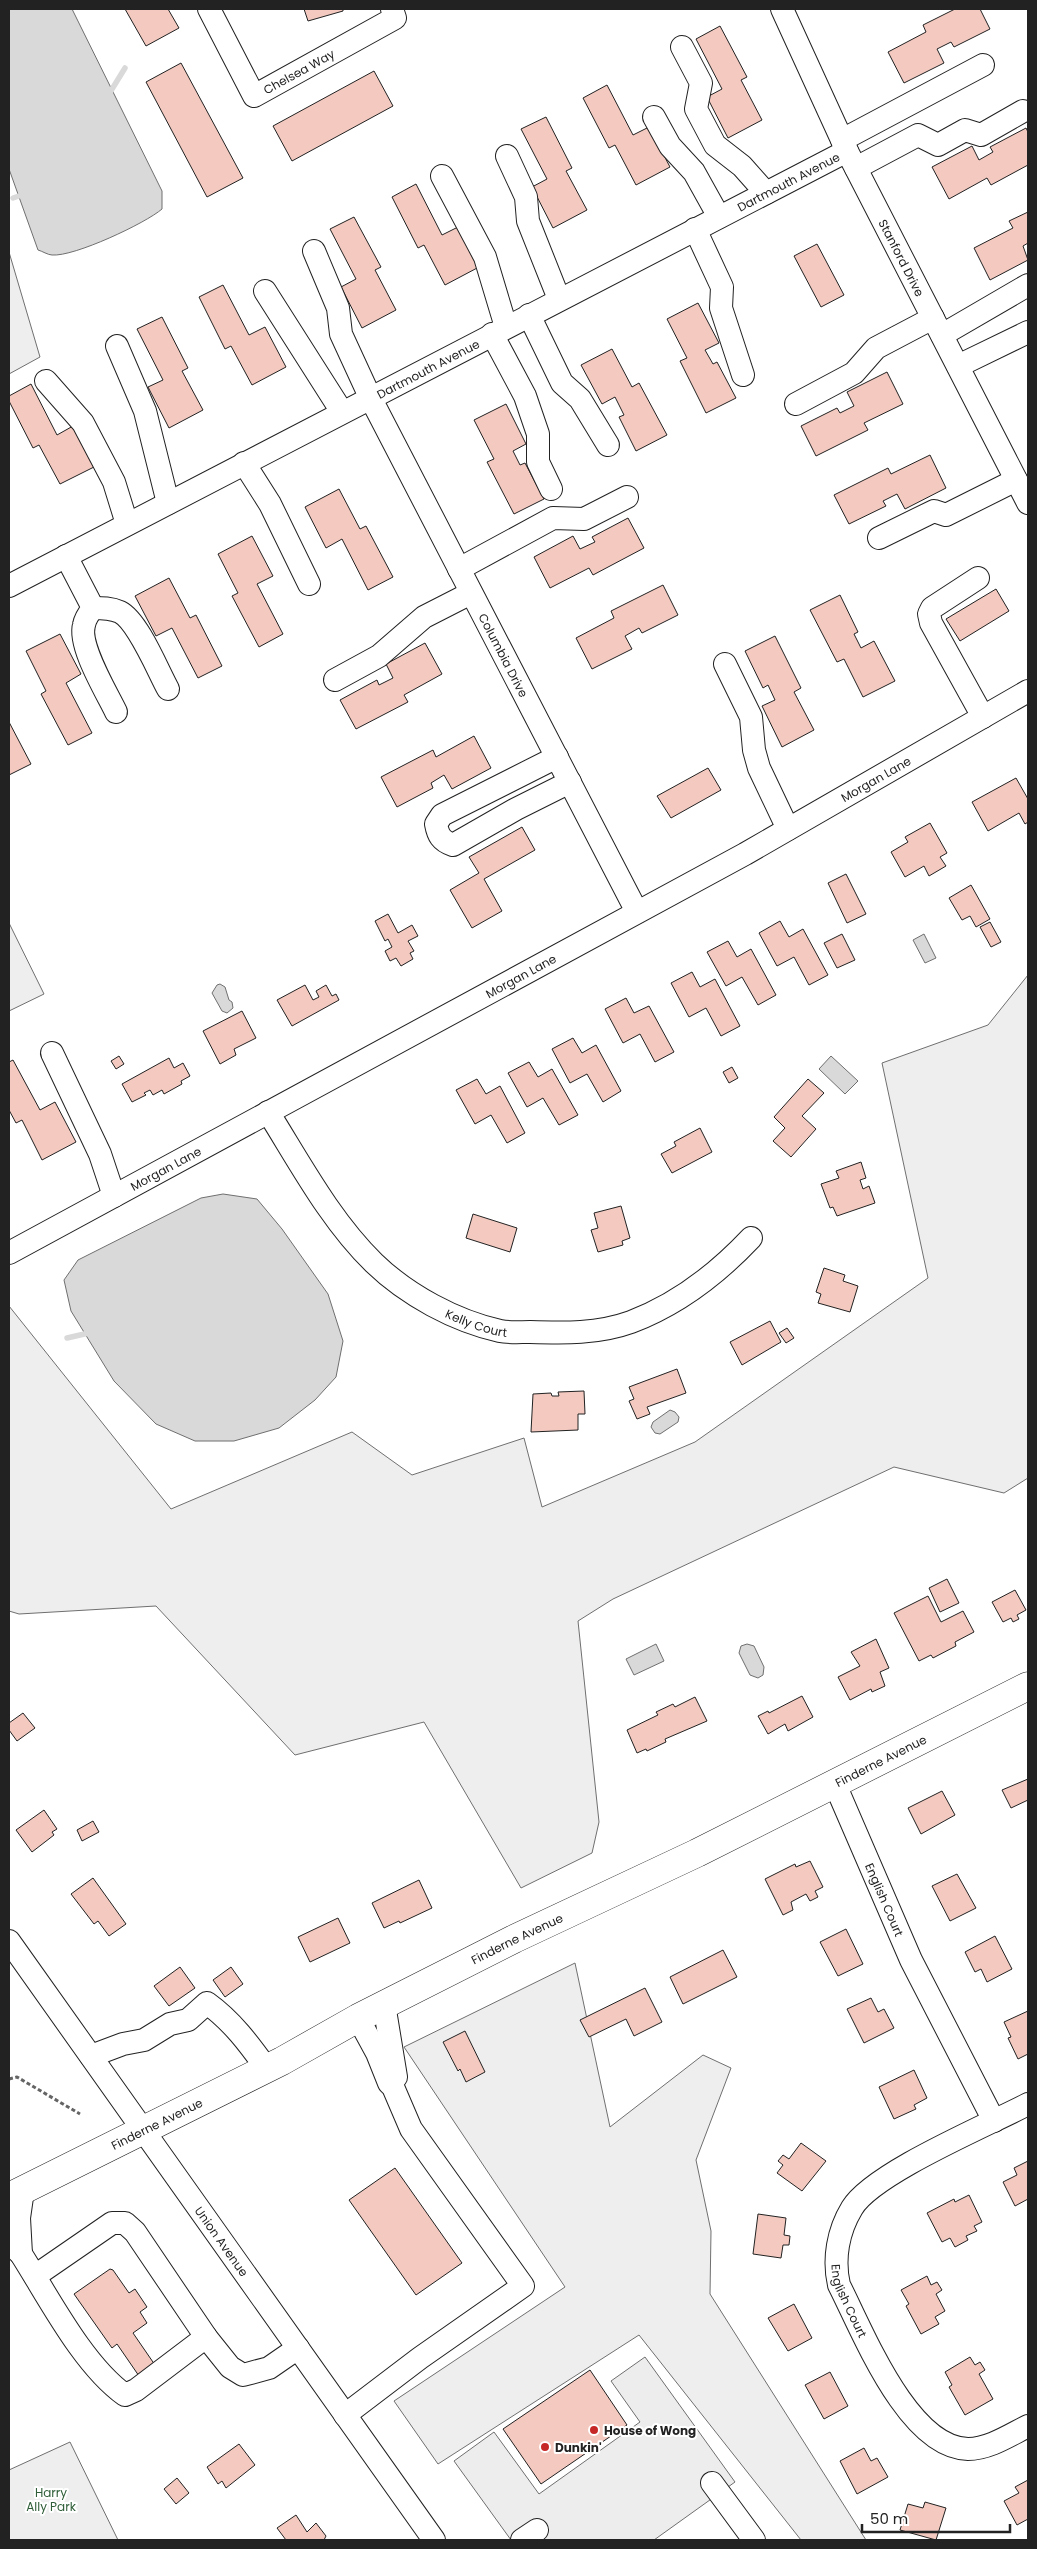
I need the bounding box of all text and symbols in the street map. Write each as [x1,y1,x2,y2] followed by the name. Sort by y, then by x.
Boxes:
[260,45,338,98] street label: Chelsea Way
[734,148,843,215] street label: Dartmouth Avenue
[875,216,929,299] street label: Stanford Drive
[374,335,482,402] street label: Dartmouth Avenue
[475,610,533,700] street label: Columbia Drive
[838,752,914,806] street label: Morgan Lane
[482,950,559,1002] street label: Morgan Lane
[127,1142,204,1194] street label: Morgan Lane
[443,1305,508,1340] street label: Kelly Court
[832,1730,929,1791] street label: Finderne Avenue
[861,1860,908,1939] street label: English Court
[468,1909,566,1968] street label: Finderne Avenue
[108,2093,205,2153] street label: Finderne Avenue
[191,2203,253,2280] street label: Union Avenue
[828,2264,872,2340] street label: English Court
[604,2422,696,2439] place label: House of Wong
[588,2424,600,2436] marker: House of Wong
[555,2439,602,2456] place label: Dunkin'
[539,2441,551,2453] marker: Dunkin'
[26,2484,77,2515] park label: Harry Ally Park
[862,2502,1010,2534] scale bar
[870,2508,908,2529] text: 50 m

